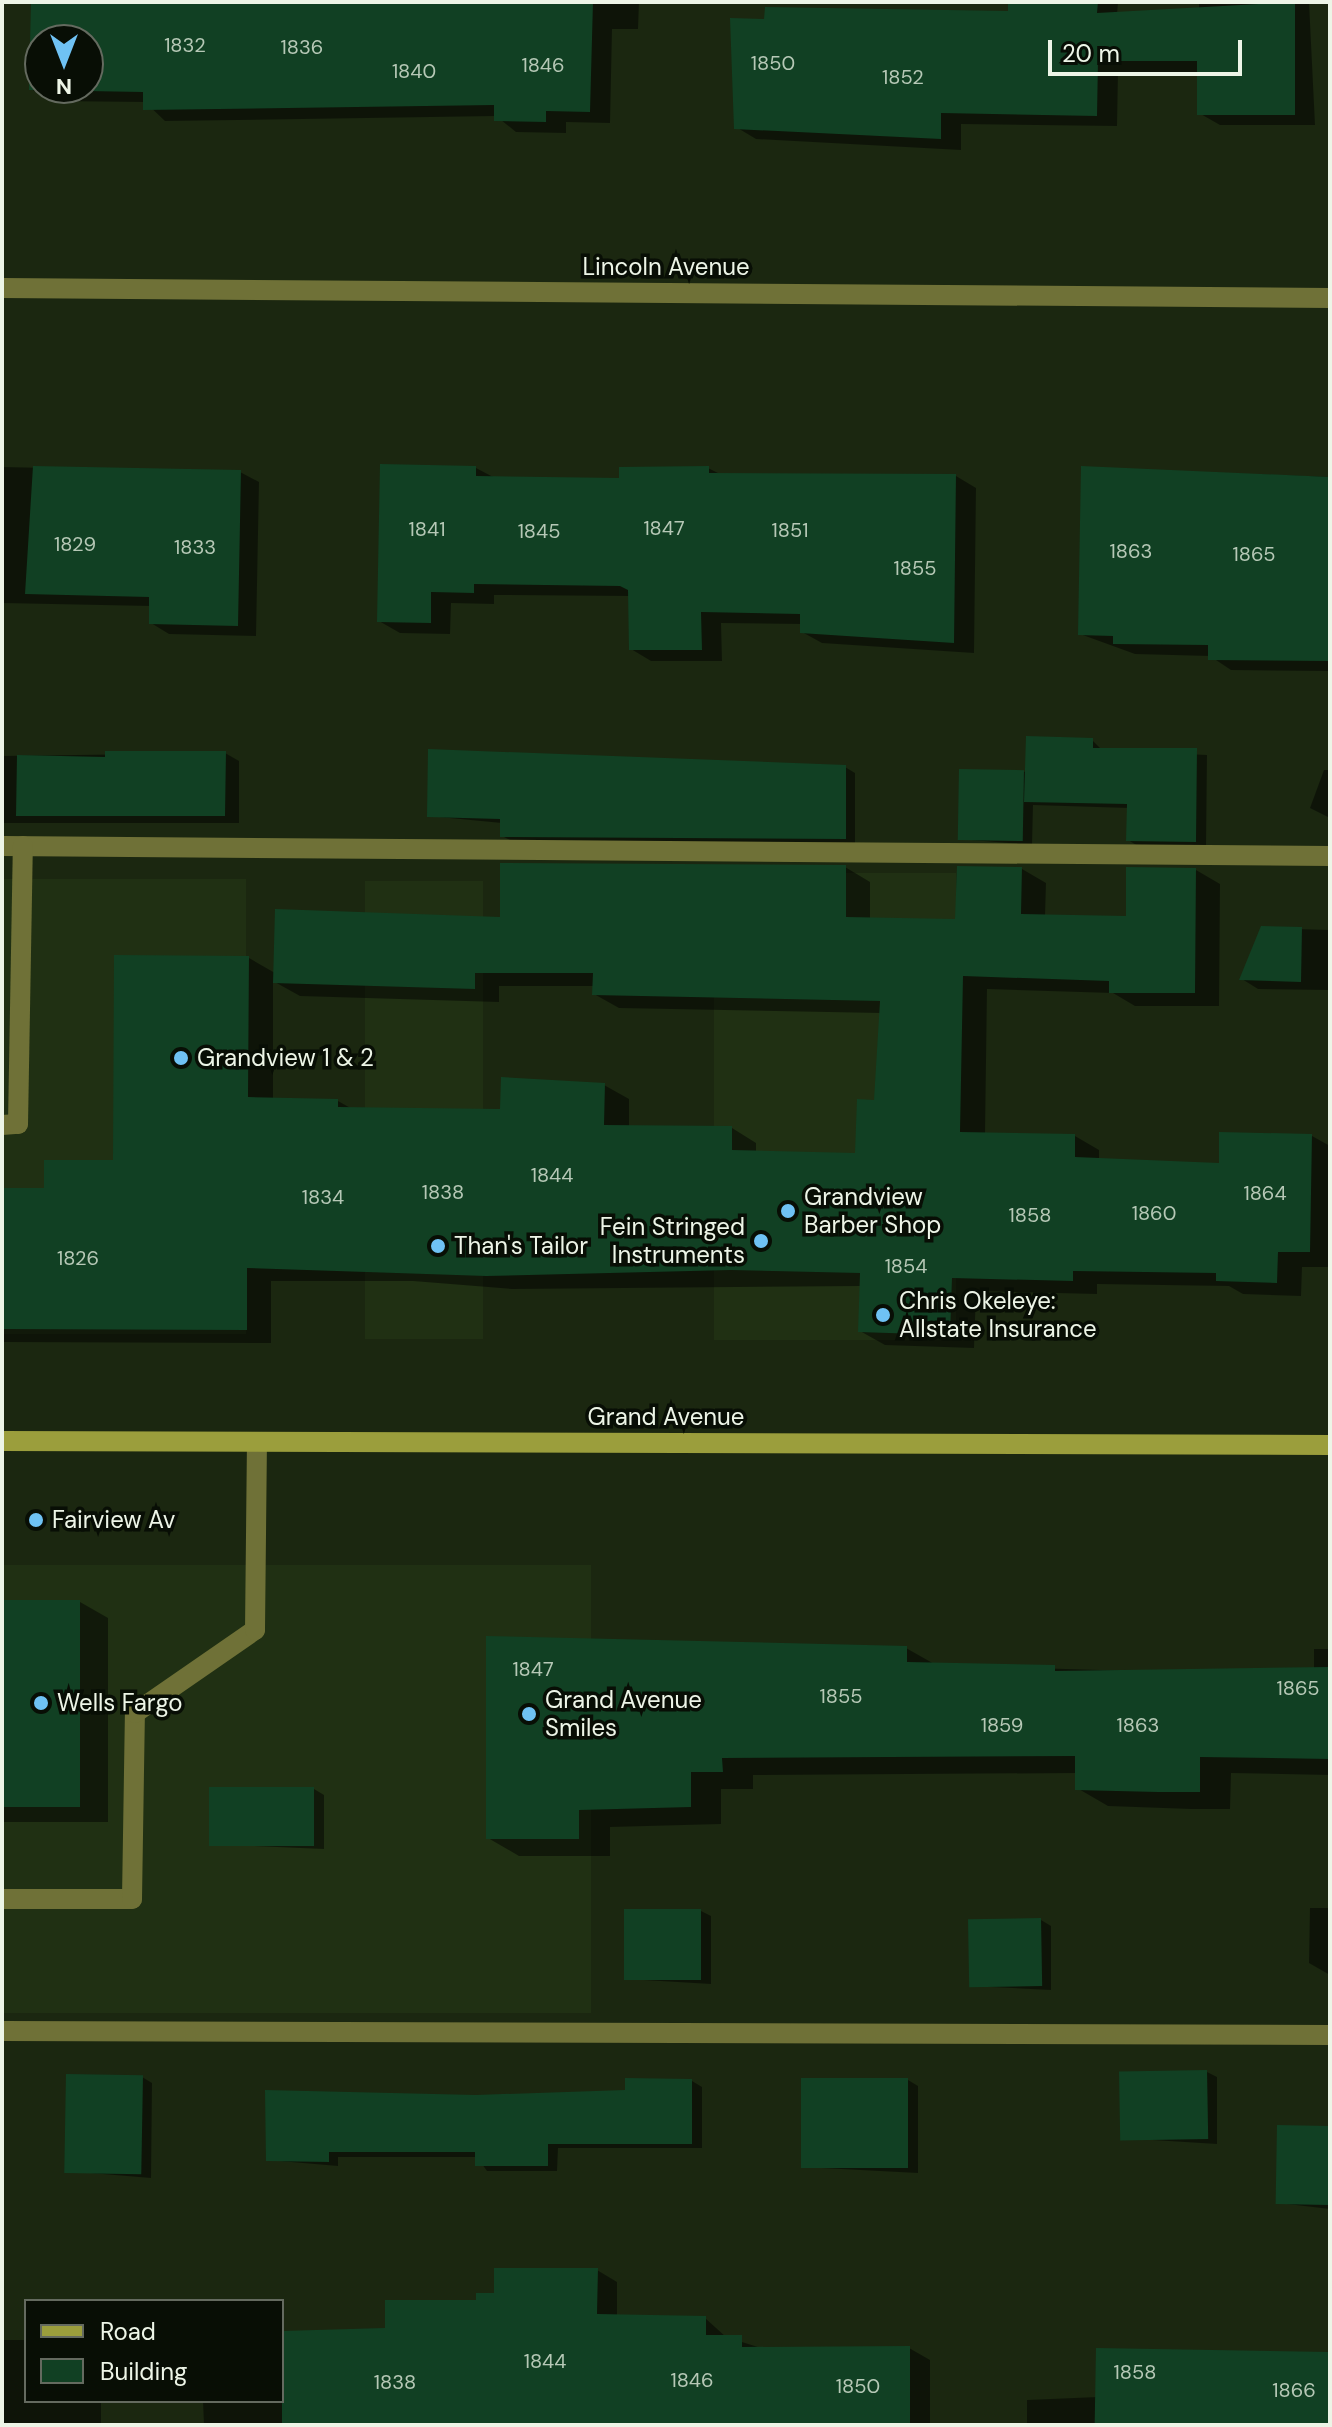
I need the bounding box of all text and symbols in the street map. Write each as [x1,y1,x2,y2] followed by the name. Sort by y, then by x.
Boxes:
[24,24,104,104] north arrow
[1052,24,1246,74] scale bar
[164,33,206,57] house number: 1832
[281,35,323,59] house number: 1836
[1062,38,1120,69] text: 20 m
[751,51,795,75] house number: 1850
[521,53,565,77] house number: 1846
[392,59,436,83] house number: 1840
[882,65,924,89] house number: 1852
[56,72,72,101] text: N
[582,253,750,281] street label: Lincoln Avenue
[643,516,685,540] house number: 1847
[409,517,445,541] house number: 1841
[772,518,808,542] house number: 1851
[518,519,560,543] house number: 1845
[54,532,96,556] house number: 1829
[174,535,216,559] house number: 1833
[1110,539,1152,563] house number: 1863
[1233,542,1275,566] house number: 1865
[894,556,936,580] house number: 1855
[197,1044,374,1072] place label: Grandview 1 & 2
[172,1049,190,1067] marker: Grandview 1 & 2
[531,1163,573,1187] house number: 1844
[422,1180,464,1204] house number: 1838
[1243,1181,1287,1205] house number: 1864
[804,1183,941,1239] place label: Grandview Barber Shop
[302,1185,344,1209] house number: 1834
[1132,1201,1176,1225] house number: 1860
[779,1202,797,1220] marker: Grandview Barber Shop
[1009,1203,1051,1227] house number: 1858
[600,1213,745,1269] place label: Fein Stringed Instruments
[454,1232,588,1260] place label: Than's Tailor
[752,1232,770,1250] marker: Fein Stringed Instruments
[429,1237,447,1255] marker: Than's Tailor
[57,1246,99,1270] house number: 1826
[885,1254,927,1278] house number: 1854
[899,1287,1097,1343] place label: Chris Okeleye: Allstate Insurance
[874,1306,892,1324] marker: Chris Okeleye: Allstate Insurance
[588,1403,744,1431] street label: Grand Avenue
[52,1506,175,1534] place label: Fairview Av
[27,1511,45,1529] marker: Fairview Av
[512,1657,554,1681] house number: 1847
[1277,1676,1319,1700] house number: 1865
[820,1684,862,1708] house number: 1855
[545,1686,702,1742] place label: Grand Avenue Smiles
[57,1689,183,1717] place label: Wells Fargo
[32,1694,50,1712] marker: Wells Fargo
[520,1705,538,1723] marker: Grand Avenue Smiles
[981,1713,1023,1737] house number: 1859
[1117,1713,1159,1737] house number: 1863
[24,2299,284,2403] legend
[100,2316,156,2347] text: Road
[524,2349,566,2373] house number: 1844
[100,2356,187,2387] text: Building
[1114,2360,1156,2384] house number: 1858
[670,2368,714,2392] house number: 1846
[374,2370,416,2394] house number: 1838
[836,2374,880,2398] house number: 1850
[1272,2378,1316,2402] house number: 1866

